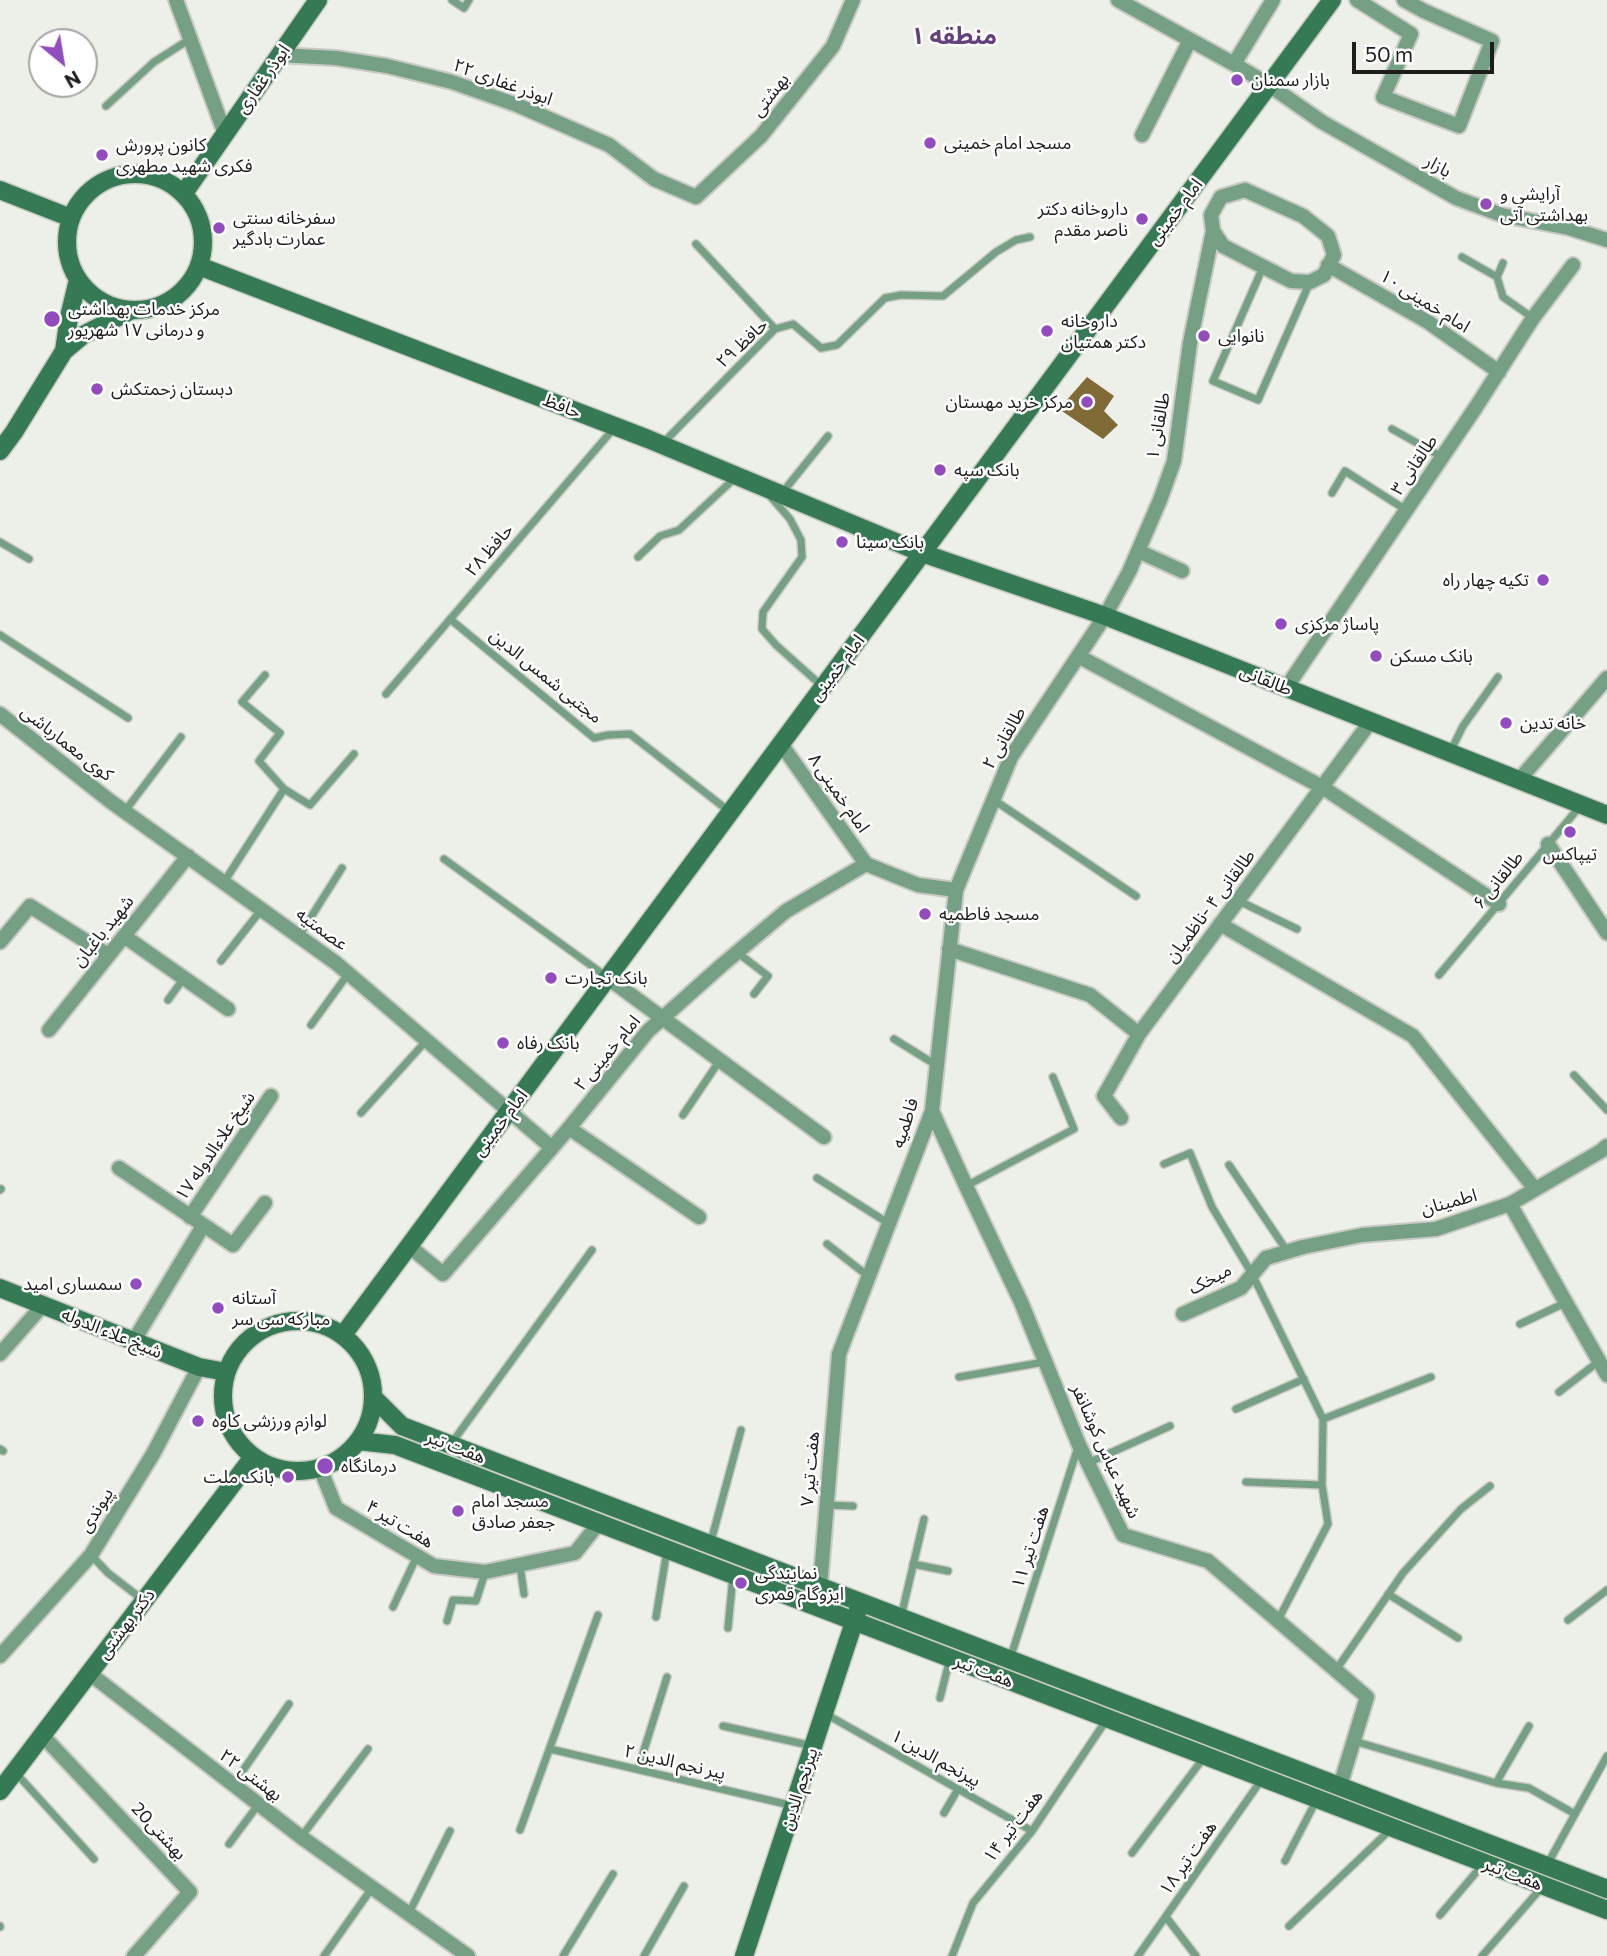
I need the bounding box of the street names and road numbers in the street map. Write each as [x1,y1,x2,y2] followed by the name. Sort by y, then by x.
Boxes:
[231,40,295,118] street label: ابوذر غفاری
[451,54,555,110] street label: ابوذر غفاری ۲۲
[746,69,794,121] street label: بهشتی
[1421,150,1455,182] street label: بازار
[1143,174,1207,250] street label: امام خمینی
[1376,265,1474,337] street label: امام خمینی ۱۰
[712,314,772,372] street label: حافظ ۲۹
[540,389,584,423] street label: حافظ
[1141,391,1175,461] street label: طالقانی ۱
[1386,431,1442,499] street label: طالقانی ۳
[460,519,518,581] street label: حافظ ۲۸
[485,624,607,728] street label: مجتبی شمس الدین
[805,630,869,706] street label: امام خمینی
[1237,660,1295,700] street label: طالقانی
[17,700,117,786] street label: کوی معمارباشی
[978,703,1030,773] street label: طالقانی ۲
[804,749,874,837] street label: امام خمینی ۸
[1160,845,1260,967] street label: طالقانی ۴ -ناظمیان
[1468,847,1528,913] street label: طالقانی ۶
[68,891,138,971] street label: شهید باغبان
[292,903,352,955] street label: عصمتیه
[569,1011,645,1095] street label: امام خمینی ۲
[468,1085,532,1161] street label: امام خمینی
[170,1087,260,1205] street label: شیخ علاءالدوله ۱۷
[887,1095,923,1151] street label: فاطمیه
[1419,1184,1479,1220] street label: اطمینان
[1185,1259,1235,1299] street label: میخک
[59,1303,165,1363] street label: شیخ علاء الدوله
[1067,1380,1145,1522] street label: شهید عباس کوشانفر
[423,1426,489,1468] street label: هفت تیر
[796,1431,824,1507] street label: هفت تیر ۷
[74,1484,118,1536] street label: پیوندی
[362,1495,438,1553] street label: هفت تیر ۴
[1006,1503,1054,1591] street label: هفت تیر ۱۱
[93,1585,159,1663] street label: دکتر بهشتی
[951,1650,1017,1692] street label: هفت تیر
[887,1724,985,1792] street label: پیرنجم الدین ۱
[622,1740,728,1784] street label: پیر نجم الدین ۲
[215,1744,287,1806] street label: بهشتی ۲۲
[776,1745,822,1833] street label: پیرنجم الدین
[979,1785,1047,1867] street label: هفت تیر ۱۴
[127,1798,191,1864] street label: بهشتی20
[1155,1817,1221,1899] street label: هفت تیر ۱۸
[1480,1853,1546,1895] street label: هفت تیر

